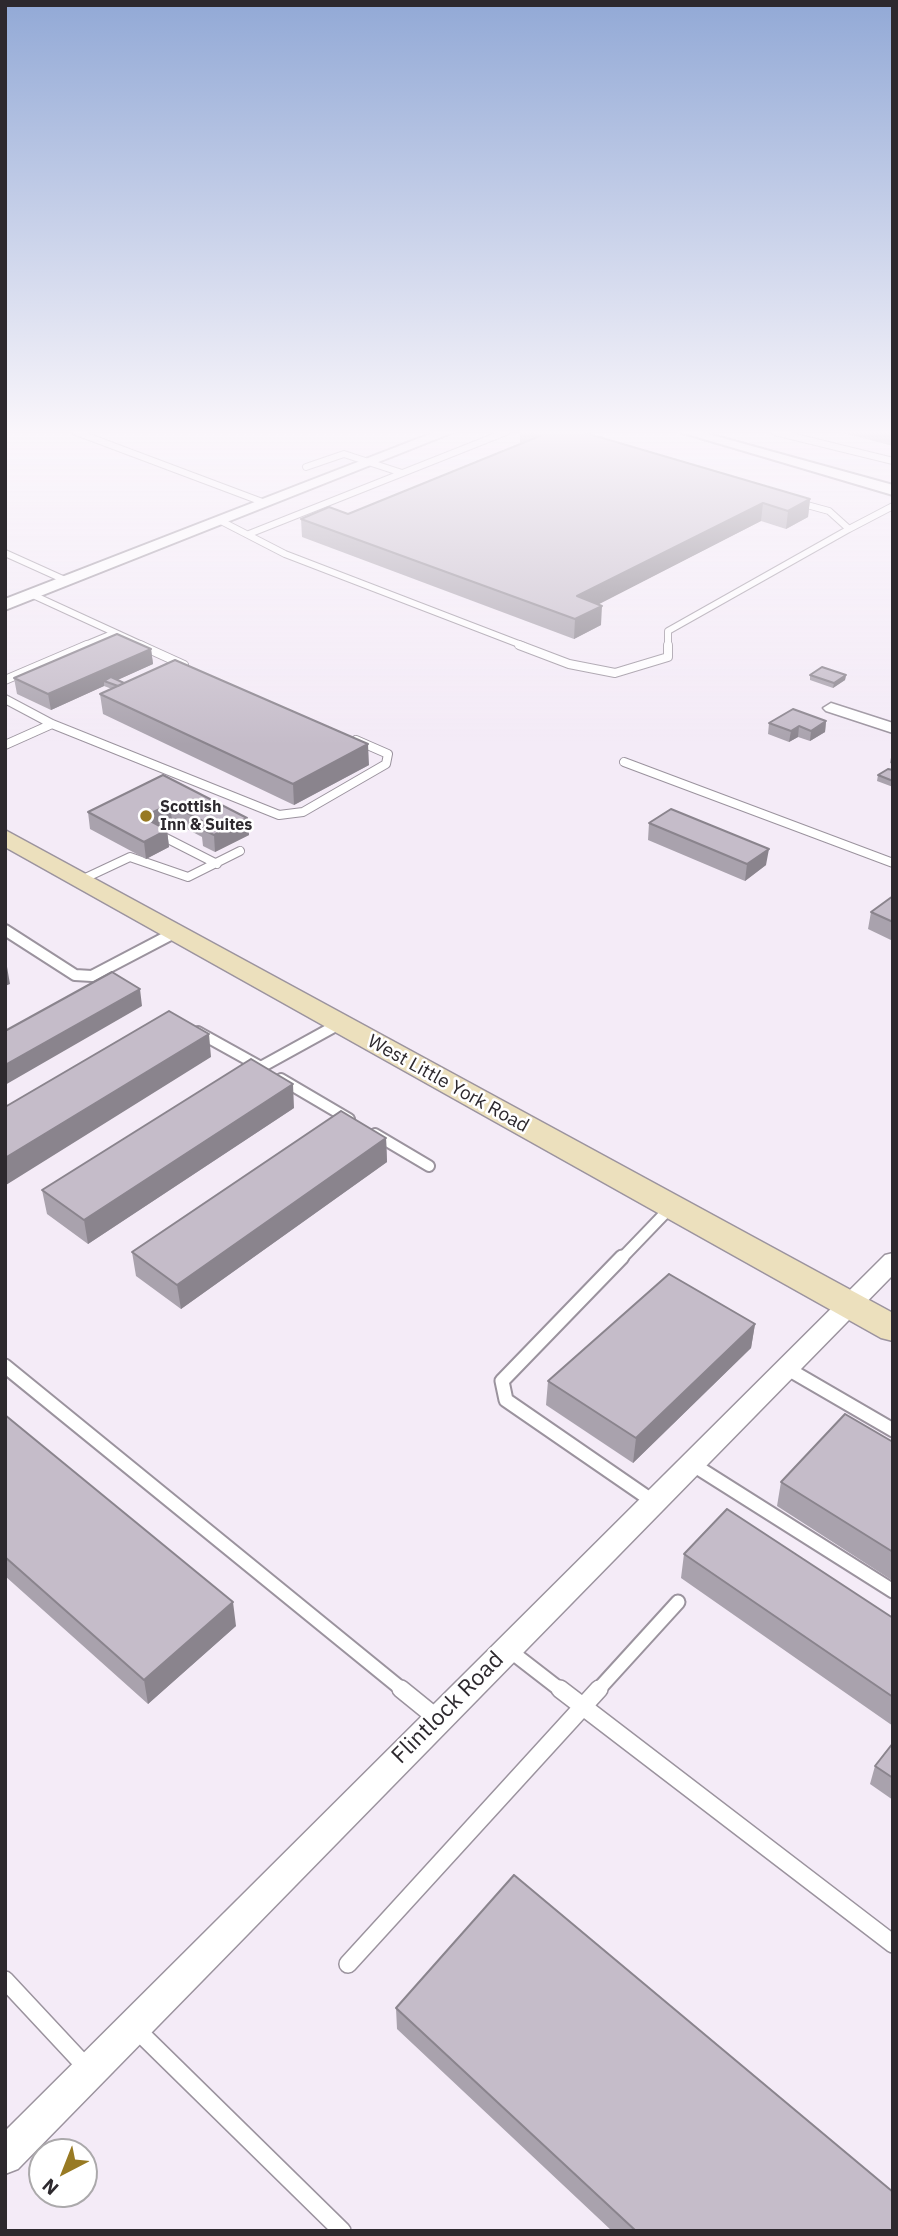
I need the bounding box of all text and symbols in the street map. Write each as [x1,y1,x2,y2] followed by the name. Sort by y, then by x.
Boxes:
[160,797,252,835] place label: Scottish Inn & Suites
[138,808,154,824] marker: Scottish Inn & Suites
[363,1030,533,1138] street label: West Little York Road
[386,1646,510,1770] street label: Flintlock Road
[28,2138,98,2208] north arrow
[37,2174,63,2201] text: N

